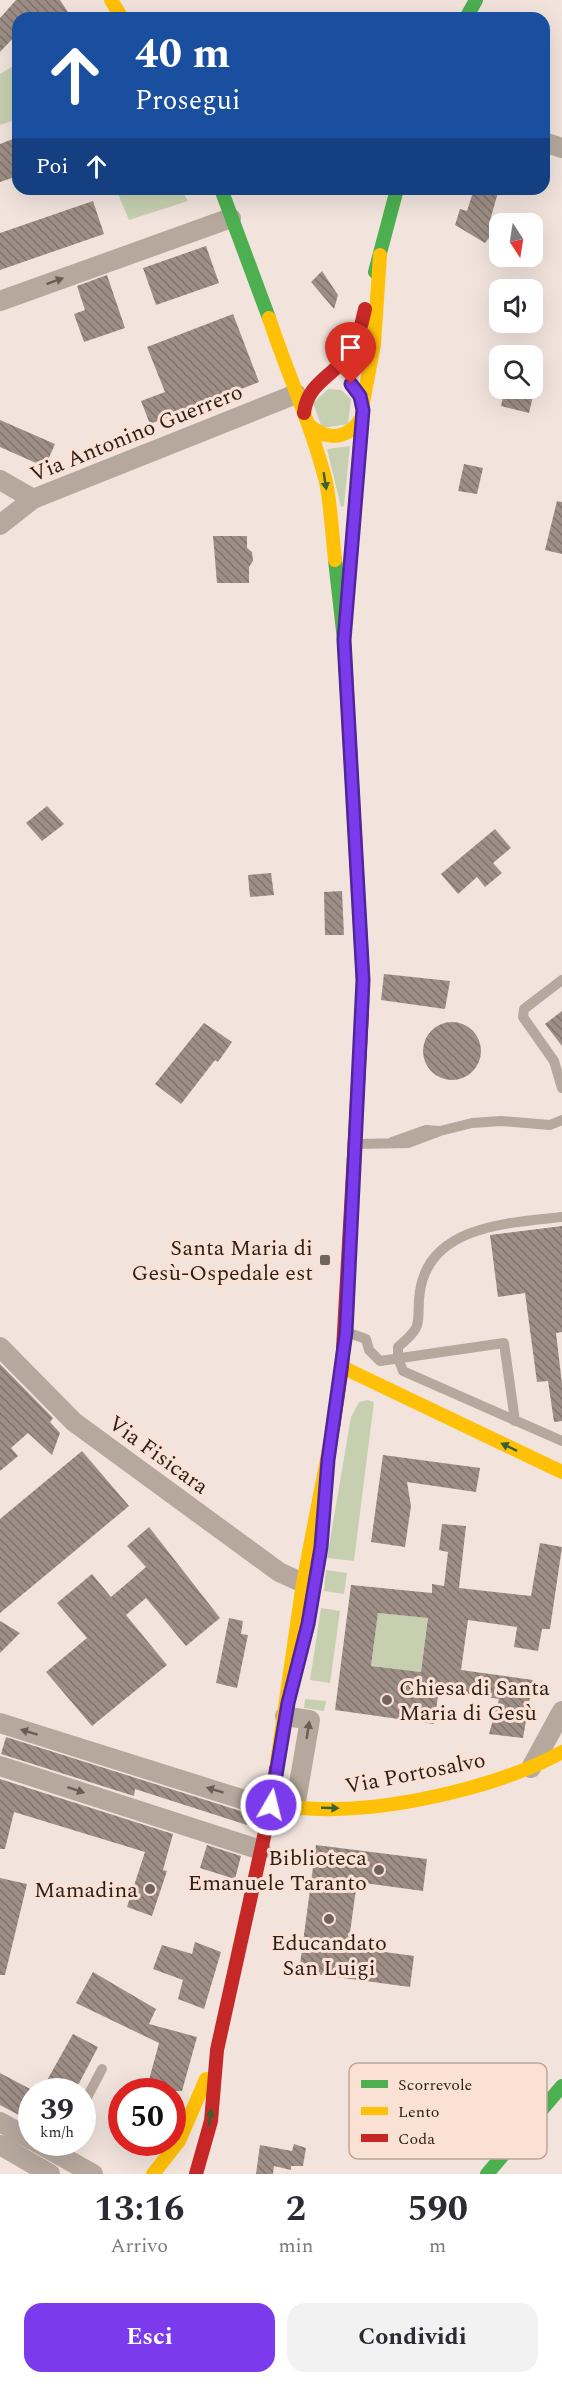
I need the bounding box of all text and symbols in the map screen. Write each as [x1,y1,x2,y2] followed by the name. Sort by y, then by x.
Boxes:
[135,23,230,86] text: 40 m
[36,36,114,114] icon: ahead
[135,80,240,122] text: Prosegui
[36,150,68,183] text: Poi
[80,150,113,183] icon: ahead
[489,213,543,267] north arrow
[489,213,543,399] map controls
[46,276,64,286] one-way arrow
[489,279,543,333] button: sound
[325,322,376,384] pin
[334,331,367,364] icon: arrive
[489,345,543,399] button: search
[25,376,248,491] street label: Via Antonino Guerrero
[321,472,330,491] one-way arrow
[132,1232,313,1290] place label: Santa Maria di Gesù-Ospedale est
[318,1253,332,1267] marker: Santa Maria di Gesù-Ospedale est
[101,1407,215,1503] street label: Via Fisicara
[501,1443,518,1452] one-way arrow
[399,1672,550,1730] place label: Chiesa di Santa Maria di Gesù
[380,1693,394,1707] marker: Chiesa di Santa Maria di Gesù
[304,1721,313,1740] one-way arrow
[20,1727,38,1736] one-way arrow
[342,1744,488,1803] street label: Via Portosalvo
[239,1773,303,1837] position arrow
[206,1785,224,1794] one-way arrow
[67,1786,85,1795] one-way arrow
[320,1804,339,1813] one-way arrow
[188,1842,367,1900] place label: Biblioteca Emanuele Taranto
[372,1863,386,1877] marker: Biblioteca Emanuele Taranto
[34,1874,138,1907] place label: Mamadina
[143,1882,157,1896] marker: Mamadina
[322,1912,336,1926] marker: Educandato San Luigi
[271,1927,387,1985] place label: Educandato San Luigi
[349,2063,547,2159] legend
[398,2073,472,2097] text: Scorrevole
[108,2078,186,2156] speed limit sign: 50
[40,2087,74,2133] text: 39
[398,2100,439,2124] text: Lento
[206,2108,215,2127] one-way arrow
[40,2121,74,2144] text: km/h
[398,2127,435,2151] text: Coda
[94,2182,184,2237] text: 13:16
[286,2182,306,2237] text: 2
[407,2182,468,2237] text: 590
[110,2231,168,2261] text: Arrivo
[278,2231,313,2261] text: min
[429,2231,446,2261] text: m
[24,2303,275,2372] button: Esci
[287,2303,538,2372] button: Condividi

